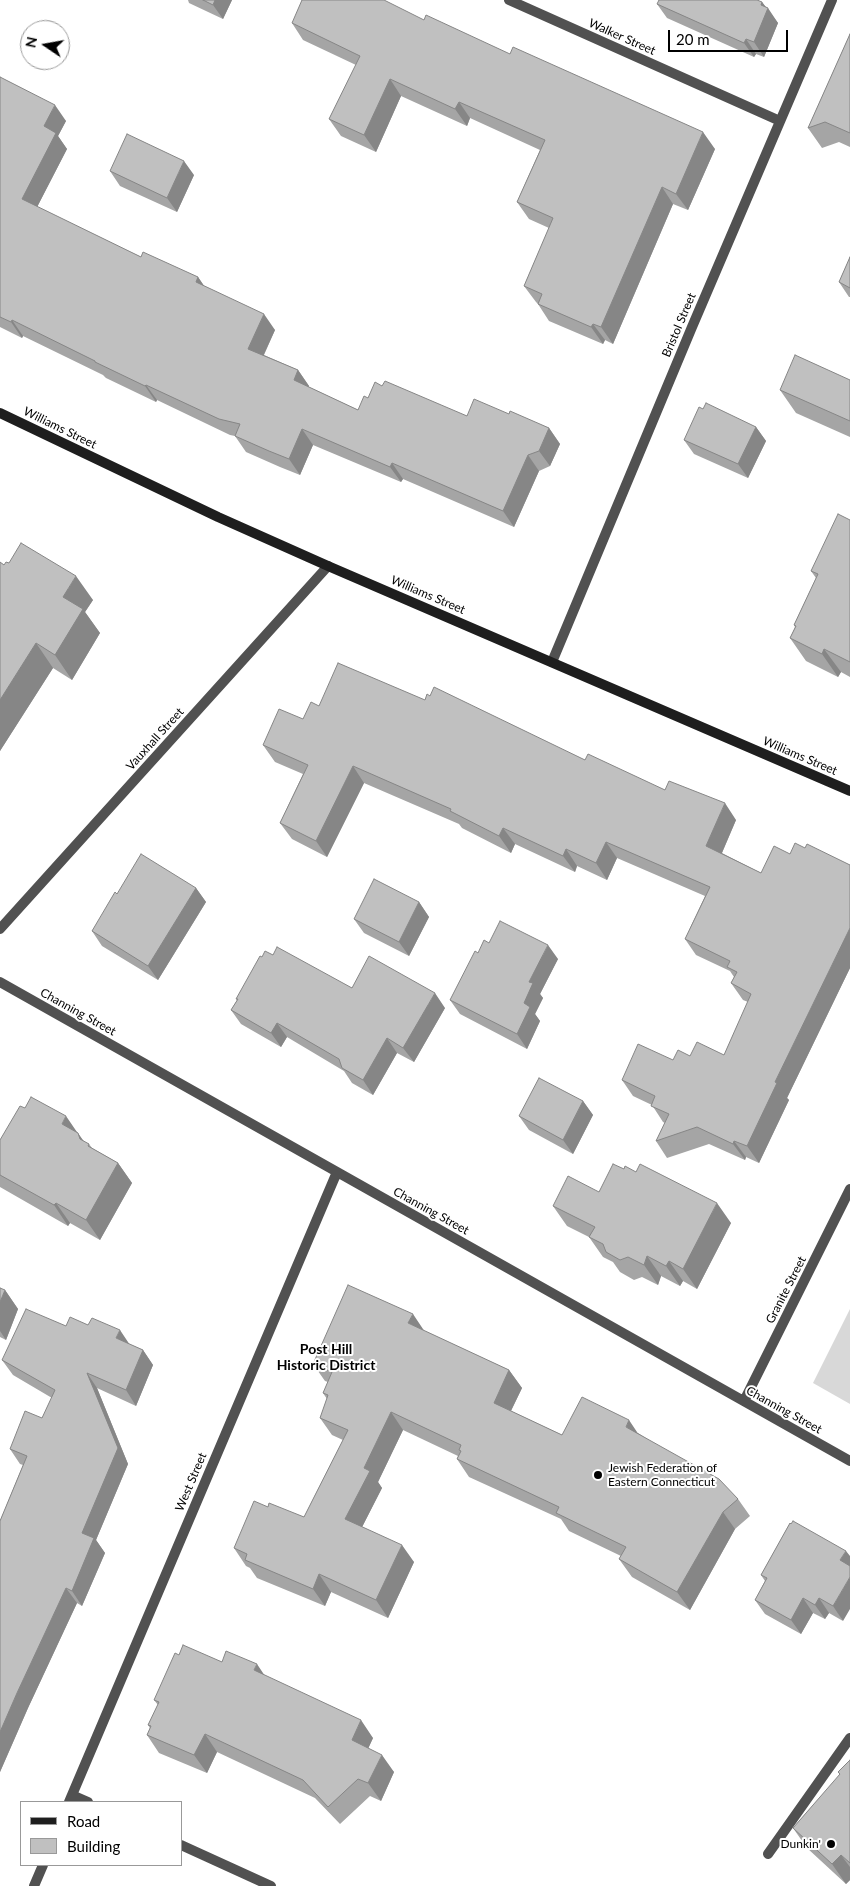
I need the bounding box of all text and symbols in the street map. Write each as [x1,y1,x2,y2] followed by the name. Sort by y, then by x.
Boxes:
[586,16,658,58] street label: Walker Street
[20,20,70,70] north arrow
[670,20,790,52] scale bar
[676,30,710,48] text: 20 m
[21,35,40,49] text: N
[659,291,699,359] street label: Bristol Street
[21,404,99,452] street label: Williams Street
[389,573,467,617] street label: Williams Street
[123,705,187,773] street label: Vauxhall Street
[761,734,839,778] street label: Williams Street
[38,985,118,1039] street label: Channing Street
[391,1184,471,1238] street label: Channing Street
[763,1254,809,1326] street label: Granite Street
[277,1341,375,1374] district label: Post Hill Historic District
[744,1383,824,1437] street label: Channing Street
[172,1451,210,1513] street label: West Street
[608,1461,717,1489] place label: Jewish Federation of Eastern Connecticut
[592,1469,604,1481] marker: Jewish Federation of Eastern Connecticut
[20,1801,182,1866] legend
[67,1812,100,1830] text: Road
[67,1837,120,1855] text: Building
[781,1837,821,1851] place label: Dunkin'
[825,1838,837,1850] marker: Dunkin'

